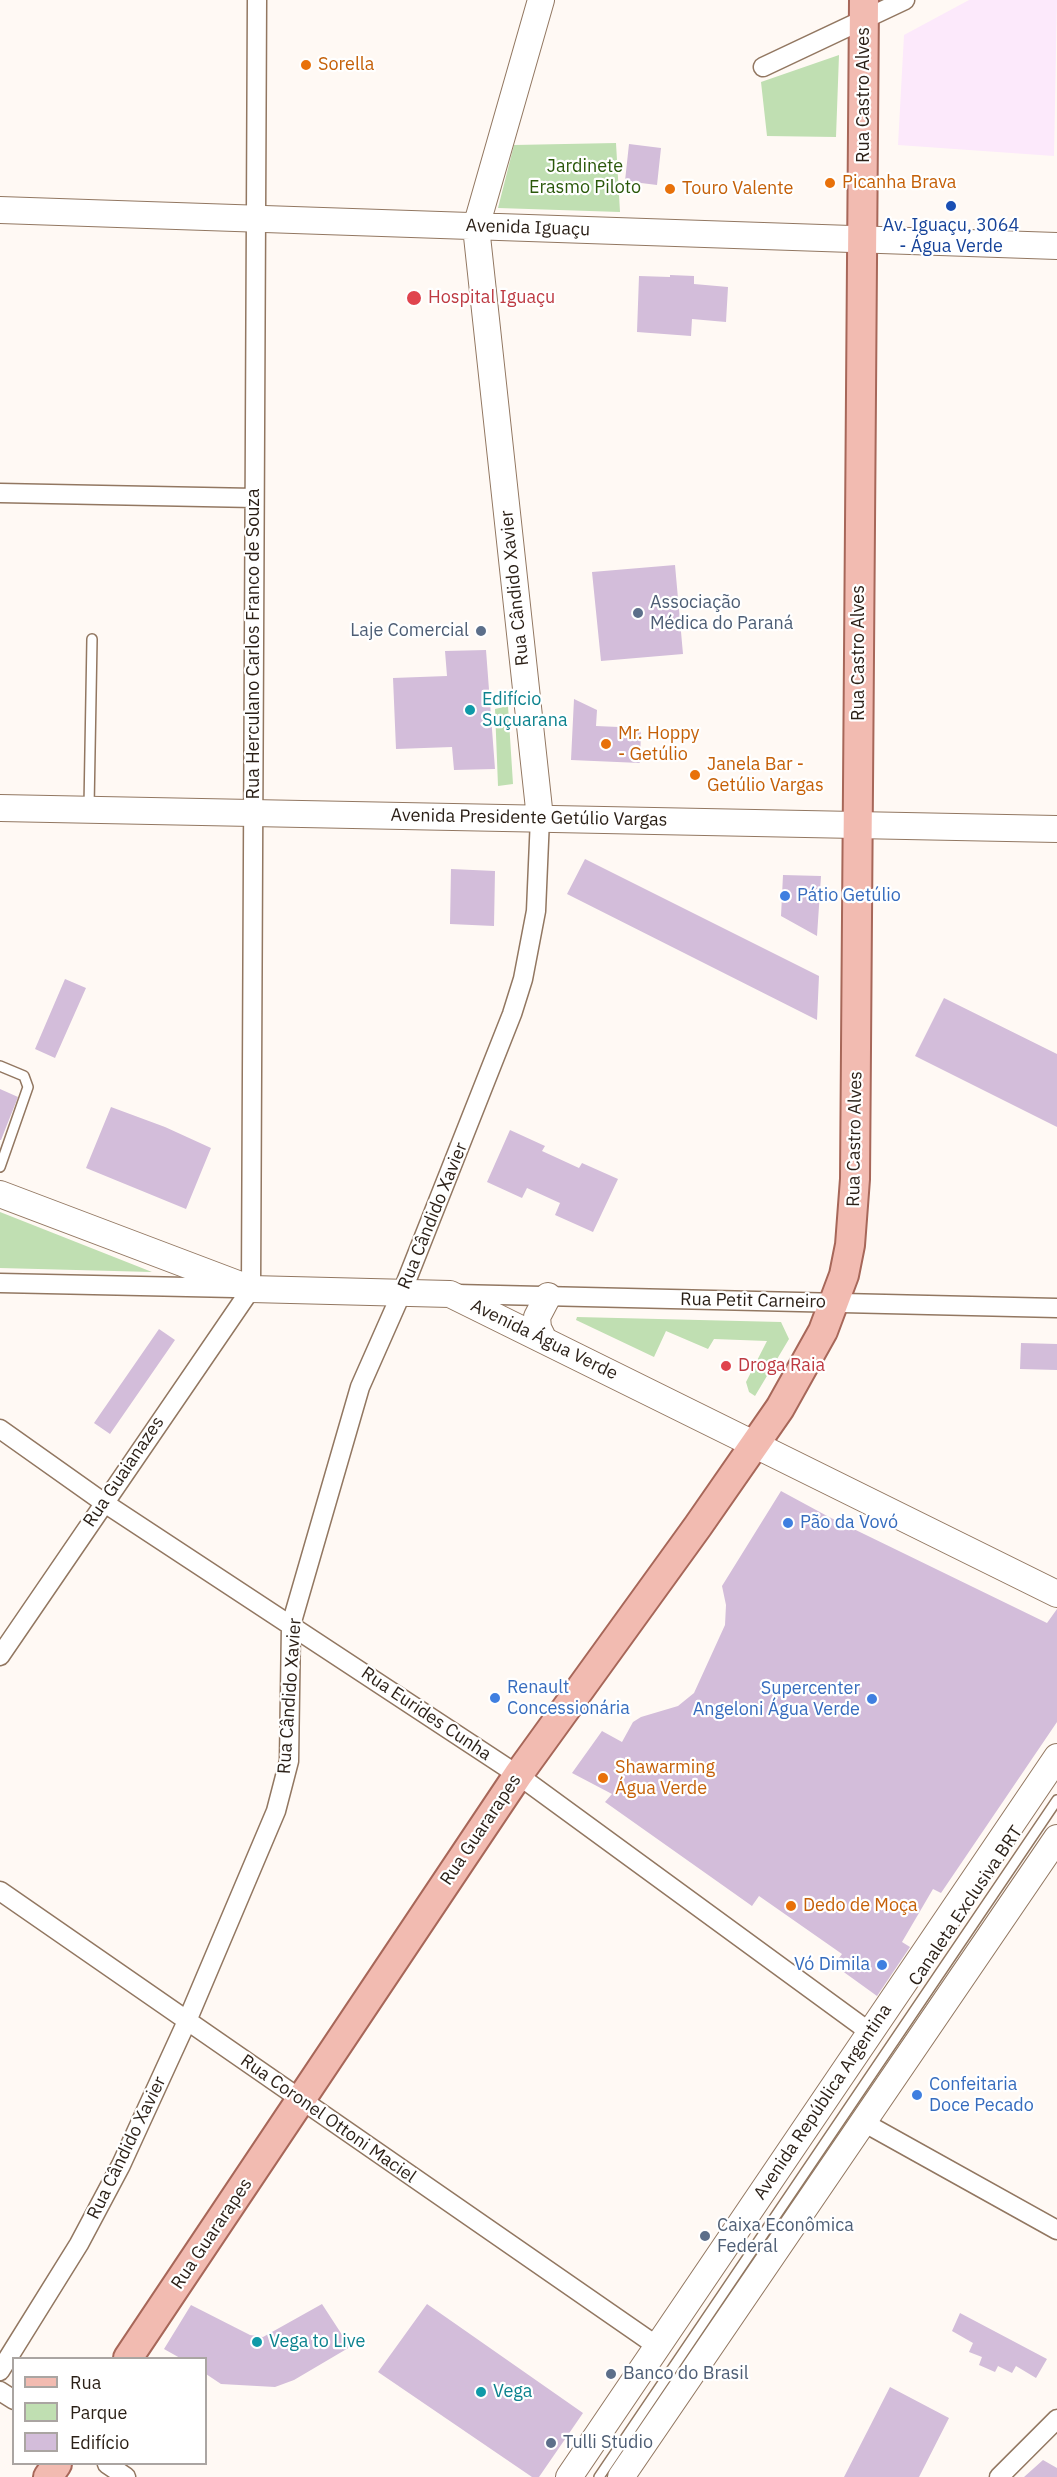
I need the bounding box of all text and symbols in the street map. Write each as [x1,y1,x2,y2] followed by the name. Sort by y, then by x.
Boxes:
[853,27,875,163] street label: Rua Castro Alves
[318,54,374,76] place label: Sorella
[299,58,313,72] marker: Sorella
[529,156,641,198] park label: Jardinete Erasmo Piloto
[842,172,956,194] place label: Picanha Brava
[823,176,837,190] marker: Picanha Brava
[682,178,793,200] place label: Touro Valente
[663,182,677,196] marker: Touro Valente
[944,199,958,213] marker: Av. Iguaçu, 3064 - Água Verde
[465,215,591,241] street label: Avenida Iguaçu
[883,215,1019,258] place label: Av. Iguaçu, 3064 - Água Verde
[428,287,555,309] place label: Hospital Iguaçu
[405,289,423,307] marker: Hospital Iguaçu
[243,488,265,800] street label: Rua Herculano Carlos Franco de Souza
[496,509,534,667] street label: Rua Cândido Xavier
[848,585,870,721] street label: Rua Castro Alves
[650,592,793,634] place label: Associação Médica do Paraná
[631,606,645,620] marker: Associação Médica do Paraná
[350,620,469,642] place label: Laje Comercial
[474,624,488,638] marker: Laje Comercial
[482,689,568,732] place label: Edifício Suçuarana
[463,703,477,717] marker: Edifício Suçuarana
[618,723,700,766] place label: Mr. Hoppy - Getúlio
[599,737,613,751] marker: Mr. Hoppy - Getúlio
[707,754,824,796] place label: Janela Bar - Getúlio Vargas
[688,768,702,782] marker: Janela Bar - Getúlio Vargas
[390,805,668,831] street label: Avenida Presidente Getúlio Vargas
[797,885,901,907] place label: Pátio Getúlio
[778,889,792,903] marker: Pátio Getúlio
[843,1071,867,1207] street label: Rua Castro Alves
[394,1139,472,1293] street label: Rua Cândido Xavier
[680,1289,826,1313] street label: Rua Petit Carneiro
[467,1295,621,1385] street label: Avenida Água Verde
[738,1355,825,1377] place label: Droga Raia
[719,1359,733,1373] marker: Droga Raia
[79,1413,169,1531] street label: Rua Guaianazes
[800,1512,898,1534] place label: Pão da Vovó
[781,1516,795,1530] marker: Pão da Vovó
[274,1617,306,1775] street label: Rua Cândido Xavier
[357,1662,495,1766] street label: Rua Eurides Cunha
[507,1677,630,1720] place label: Renault Concessionária
[693,1678,860,1720] place label: Supercenter Angeloni Água Verde
[488,1691,502,1705] marker: Renault Concessionária
[865,1692,879,1706] marker: Supercenter Angeloni Água Verde
[615,1757,715,1800] place label: Shawarming Água Verde
[436,1770,526,1890] street label: Rua Guararapes
[596,1771,610,1785] marker: Shawarming Água Verde
[904,1822,1028,1990] street label: Canaleta Exclusiva BRT
[803,1895,918,1917] place label: Dedo de Moça
[784,1899,798,1913] marker: Dedo de Moça
[794,1954,870,1976] place label: Vó Dimila
[875,1958,889,1972] marker: Vó Dimila
[749,2000,897,2204] street label: Avenida República Argentina
[236,2050,420,2188] street label: Rua Coronel Ottoni Maciel
[83,2073,171,2223] street label: Rua Cândido Xavier
[929,2074,1034,2116] place label: Confeitaria Doce Pecado
[910,2088,924,2102] marker: Confeitaria Doce Pecado
[167,2174,257,2294] street label: Rua Guararapes
[717,2215,854,2258] place label: Caixa Econômica Federal
[698,2229,712,2243] marker: Caixa Econômica Federal
[269,2331,365,2353] place label: Vega to Live
[250,2335,264,2349] marker: Vega to Live
[12,2357,207,2465] legend
[623,2363,749,2385] place label: Banco do Brasil
[604,2367,618,2381] marker: Banco do Brasil
[70,2371,101,2394] text: Rua
[493,2381,532,2403] place label: Vega
[474,2385,488,2399] marker: Vega
[70,2401,127,2424] text: Parque
[70,2431,129,2454] text: Edifício
[563,2432,653,2454] place label: Tulli Studio
[544,2436,558,2450] marker: Tulli Studio

